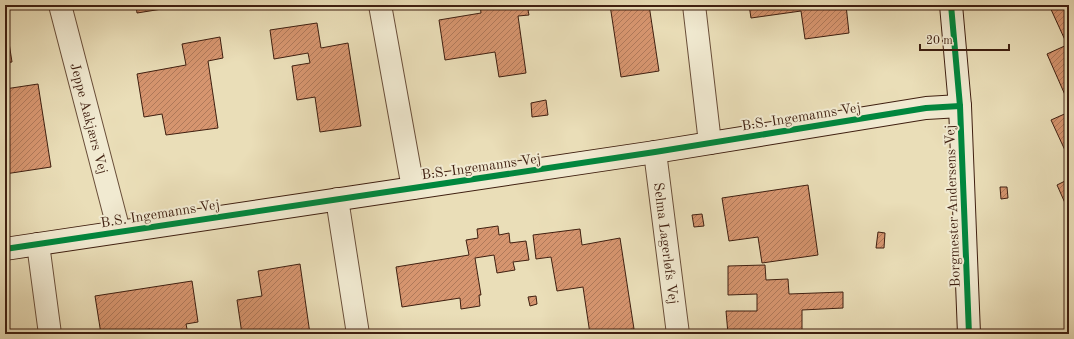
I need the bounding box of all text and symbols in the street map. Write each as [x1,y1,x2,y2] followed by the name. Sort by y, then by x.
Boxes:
[920,26,1009,52] scale bar
[926,35,953,47] text: 20 m
[67,61,110,176] street label: Jeppe Aakjærs Vej
[740,101,862,133] street label: B.S. Ingemanns Vej
[943,124,963,288] street label: Borgmester Andersens Vej
[420,152,542,182] street label: B.S. Ingemanns Vej
[651,182,680,305] street label: Selma Lagerløfs Vej
[99,198,221,230] street label: B.S. Ingemanns Vej

